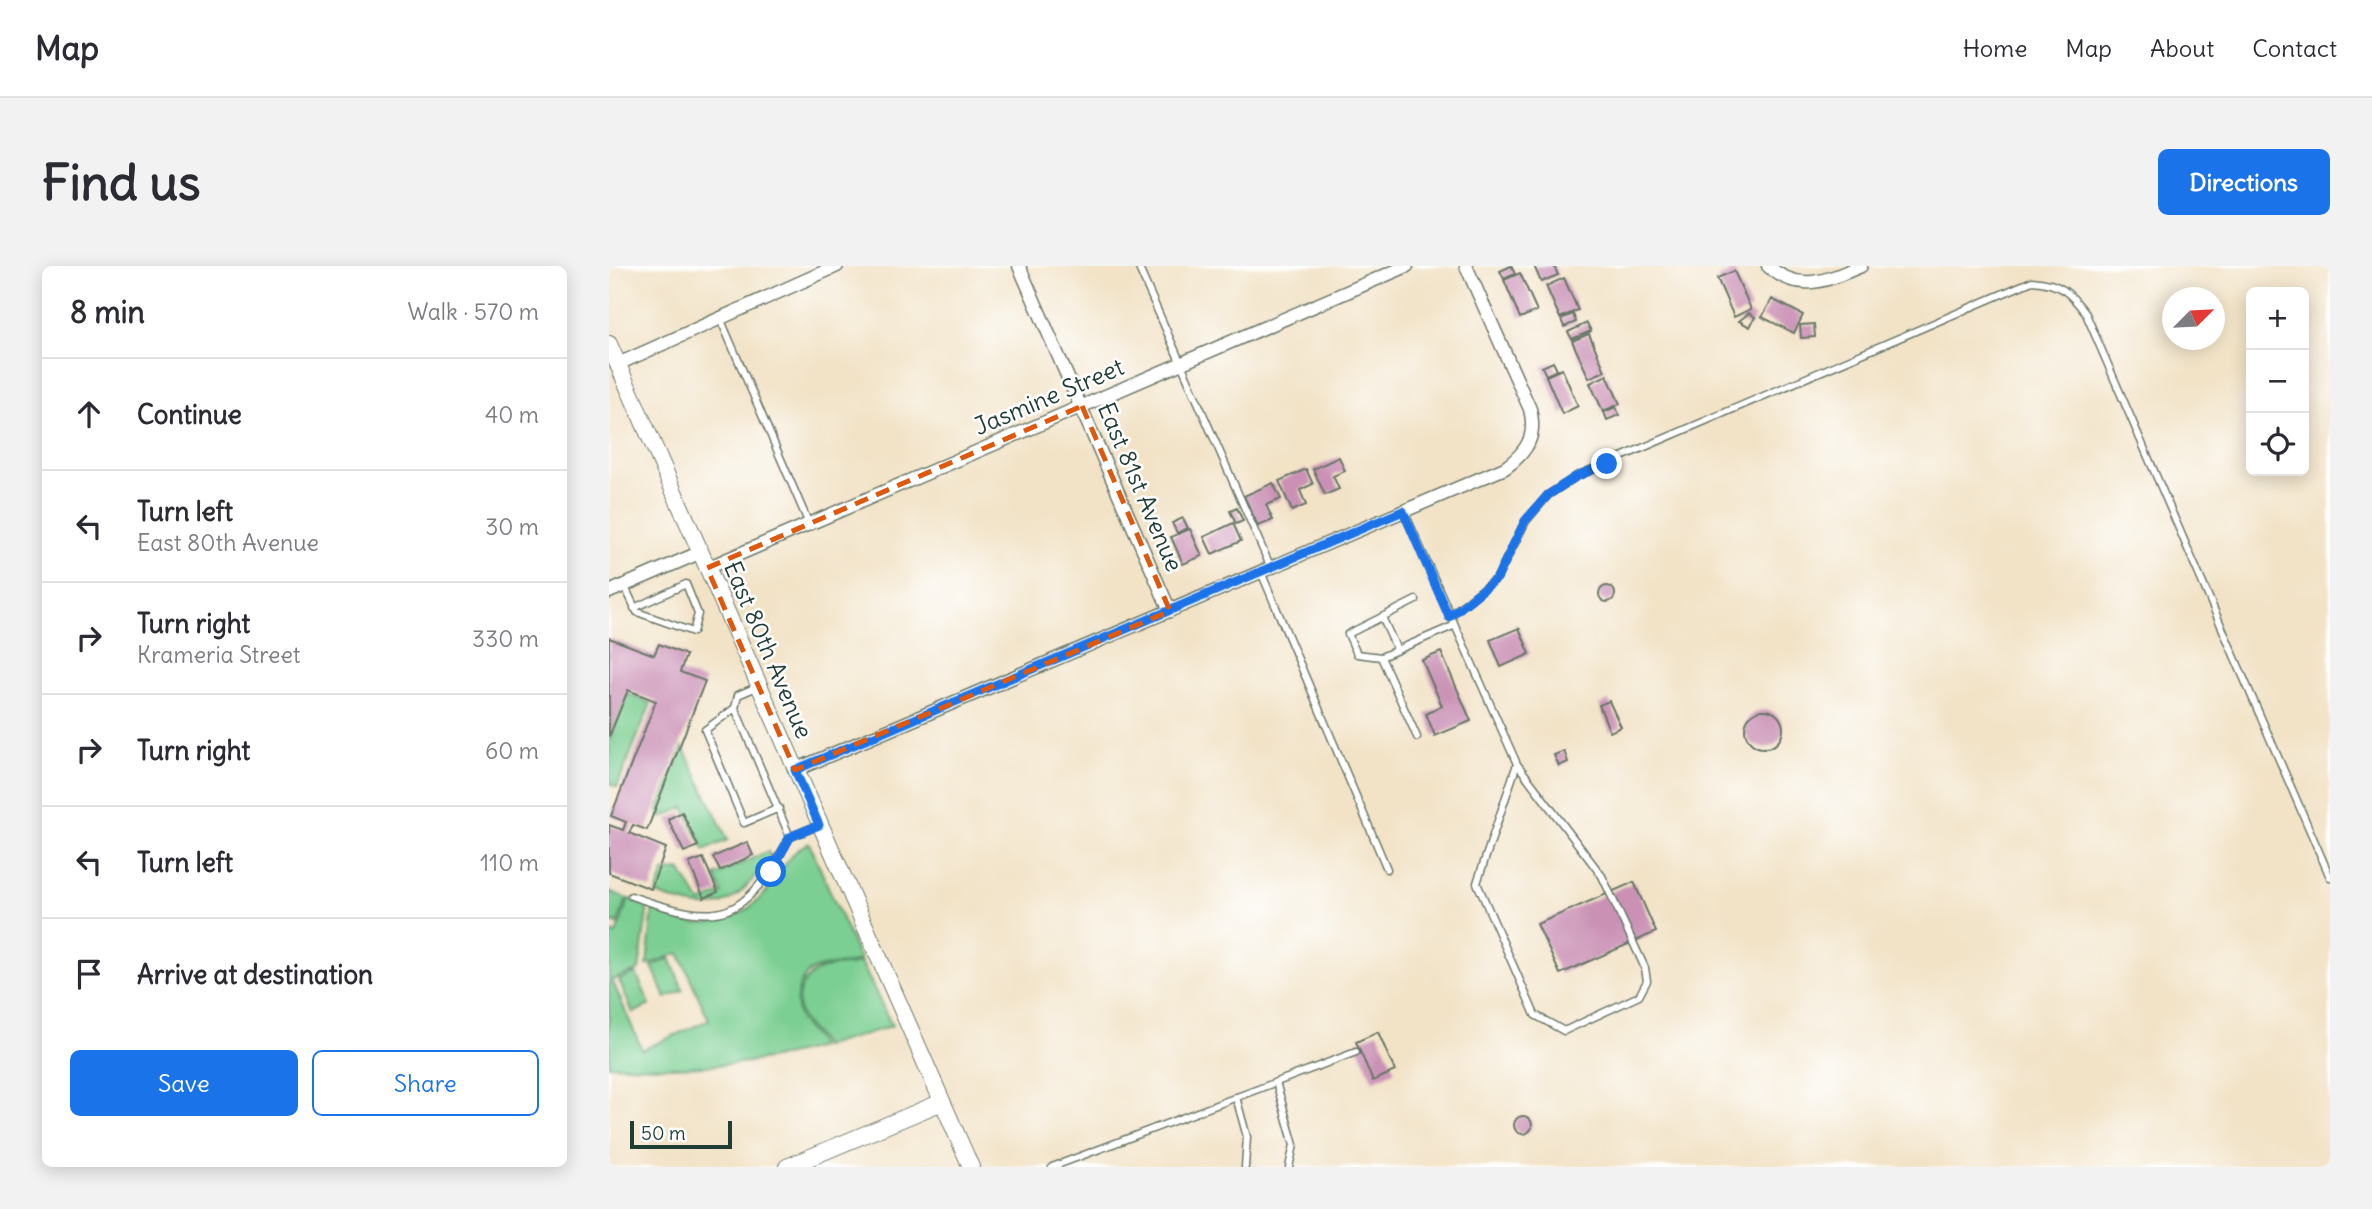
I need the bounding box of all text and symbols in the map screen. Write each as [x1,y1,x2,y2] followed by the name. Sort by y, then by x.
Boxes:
[35,27,99,69] text: Map
[1963,33,2027,63] text: Home
[2065,33,2112,63] text: Map
[2150,33,2214,63] text: About
[2252,33,2337,63] text: Contact
[2158,149,2330,215] button: Directions
[42,152,200,213] text: Find us
[2162,287,2225,350] north arrow
[2246,287,2309,476] map controls
[2246,287,2309,350] button: +
[70,293,145,331] text: 8 min
[408,297,539,326] text: Walk · 570 m
[2246,350,2309,413] button: −
[969,351,1128,441] street label: Jasmine Street
[70,395,108,433] icon: ahead
[137,398,242,431] text: Continue
[1092,398,1190,576] street label: East 81st Avenue
[485,400,539,429] text: 40 m
[2246,413,2309,476] button: locate
[1591,448,1622,479] route end
[137,495,233,528] text: Turn left
[70,507,108,545] icon: left
[485,512,539,541] text: 30 m
[137,528,319,557] text: East 80th Avenue
[718,556,820,743] street label: East 80th Avenue
[137,607,250,640] text: Turn right
[70,619,108,657] icon: right
[472,624,539,653] text: 330 m
[137,640,301,669] text: Krameria Street
[70,731,108,769] icon: right
[137,734,250,767] text: Turn right
[485,736,539,765] text: 60 m
[70,843,108,881] icon: left
[137,846,233,879] text: Turn left
[480,848,539,877] text: 110 m
[755,856,786,887] route start
[70,955,108,993] icon: arrive
[137,958,373,991] text: Arrive at destination
[70,1050,298,1116] button: Save
[312,1050,539,1116] button: Share
[630,1118,731,1150] scale bar
[641,1121,686,1145] text: 50 m

